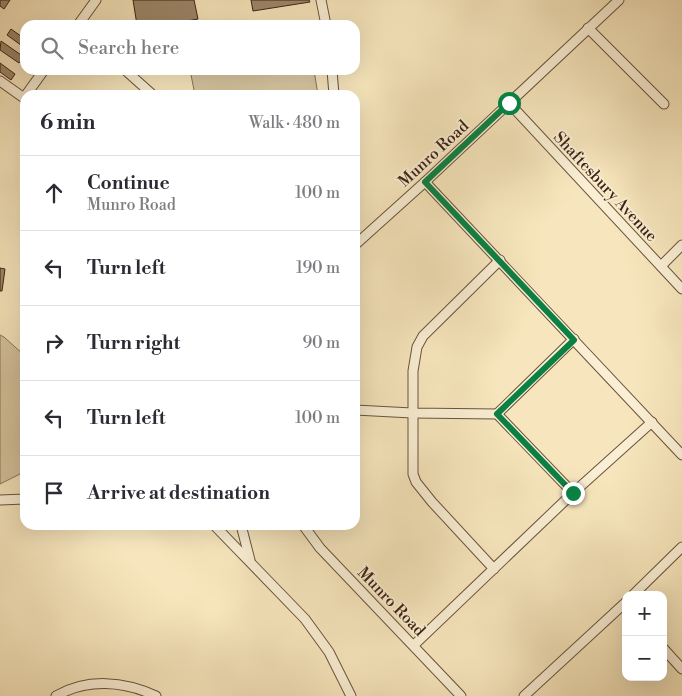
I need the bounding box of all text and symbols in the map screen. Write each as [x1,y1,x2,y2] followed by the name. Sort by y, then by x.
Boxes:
[20,20,360,75] search box
[38,34,66,62] icon: search
[78,36,179,60] text: Search here
[498,92,521,115] route start
[40,110,95,136] text: 6 min
[249,113,340,133] text: Walk · 480 m
[394,116,473,191] street label: Munro Road
[549,127,661,246] street label: Shaftesbury Avenue
[87,171,170,195] text: Continue
[40,179,68,207] icon: ahead
[295,183,340,203] text: 100 m
[87,195,176,215] text: Munro Road
[40,254,68,282] icon: left
[87,256,166,280] text: Turn left
[296,258,340,278] text: 190 m
[40,329,68,357] icon: right
[87,331,180,355] text: Turn right
[302,333,340,353] text: 90 m
[40,404,68,432] icon: left
[87,406,166,430] text: Turn left
[295,408,340,428] text: 100 m
[40,479,68,507] icon: arrive
[87,481,270,505] text: Arrive at destination
[562,482,585,505] route end
[353,563,429,641] street label: Munro Road
[622,591,667,681] map controls
[622,591,667,636] button: +
[622,636,667,681] button: −

